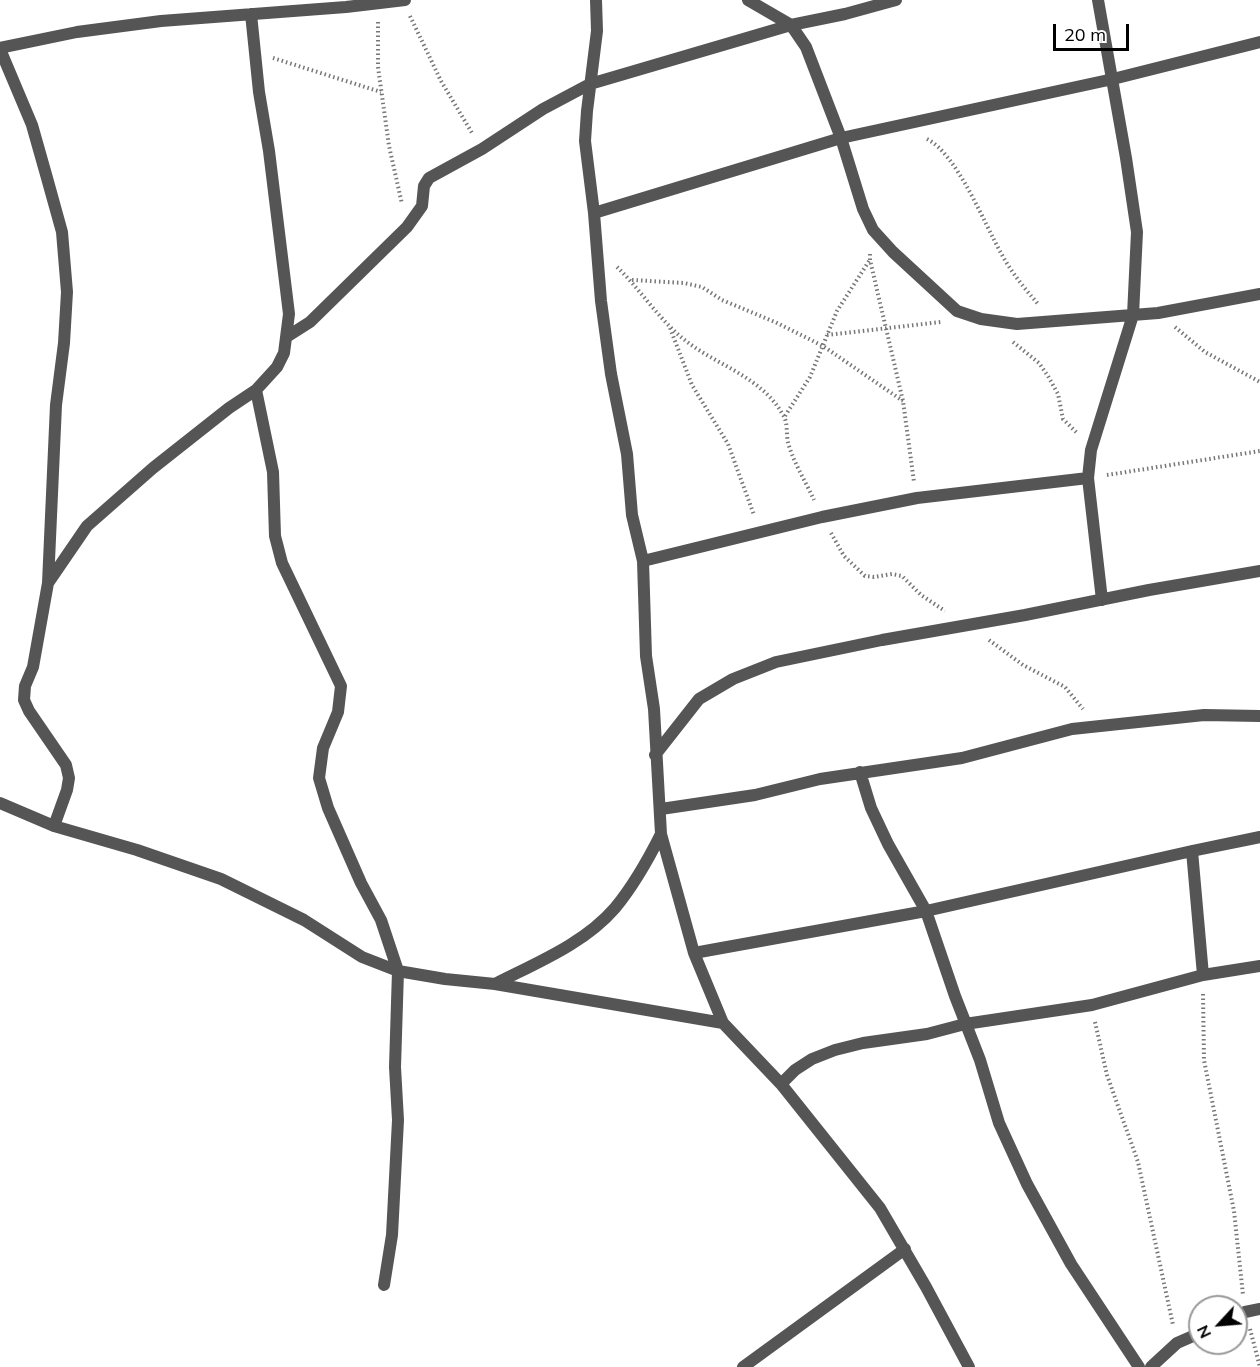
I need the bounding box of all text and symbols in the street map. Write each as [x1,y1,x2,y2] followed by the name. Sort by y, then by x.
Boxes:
[1056,12,1132,50] scale bar
[1064,23,1106,46] text: 20 m
[1188,1295,1248,1355] north arrow
[1192,1322,1215,1342] text: N

